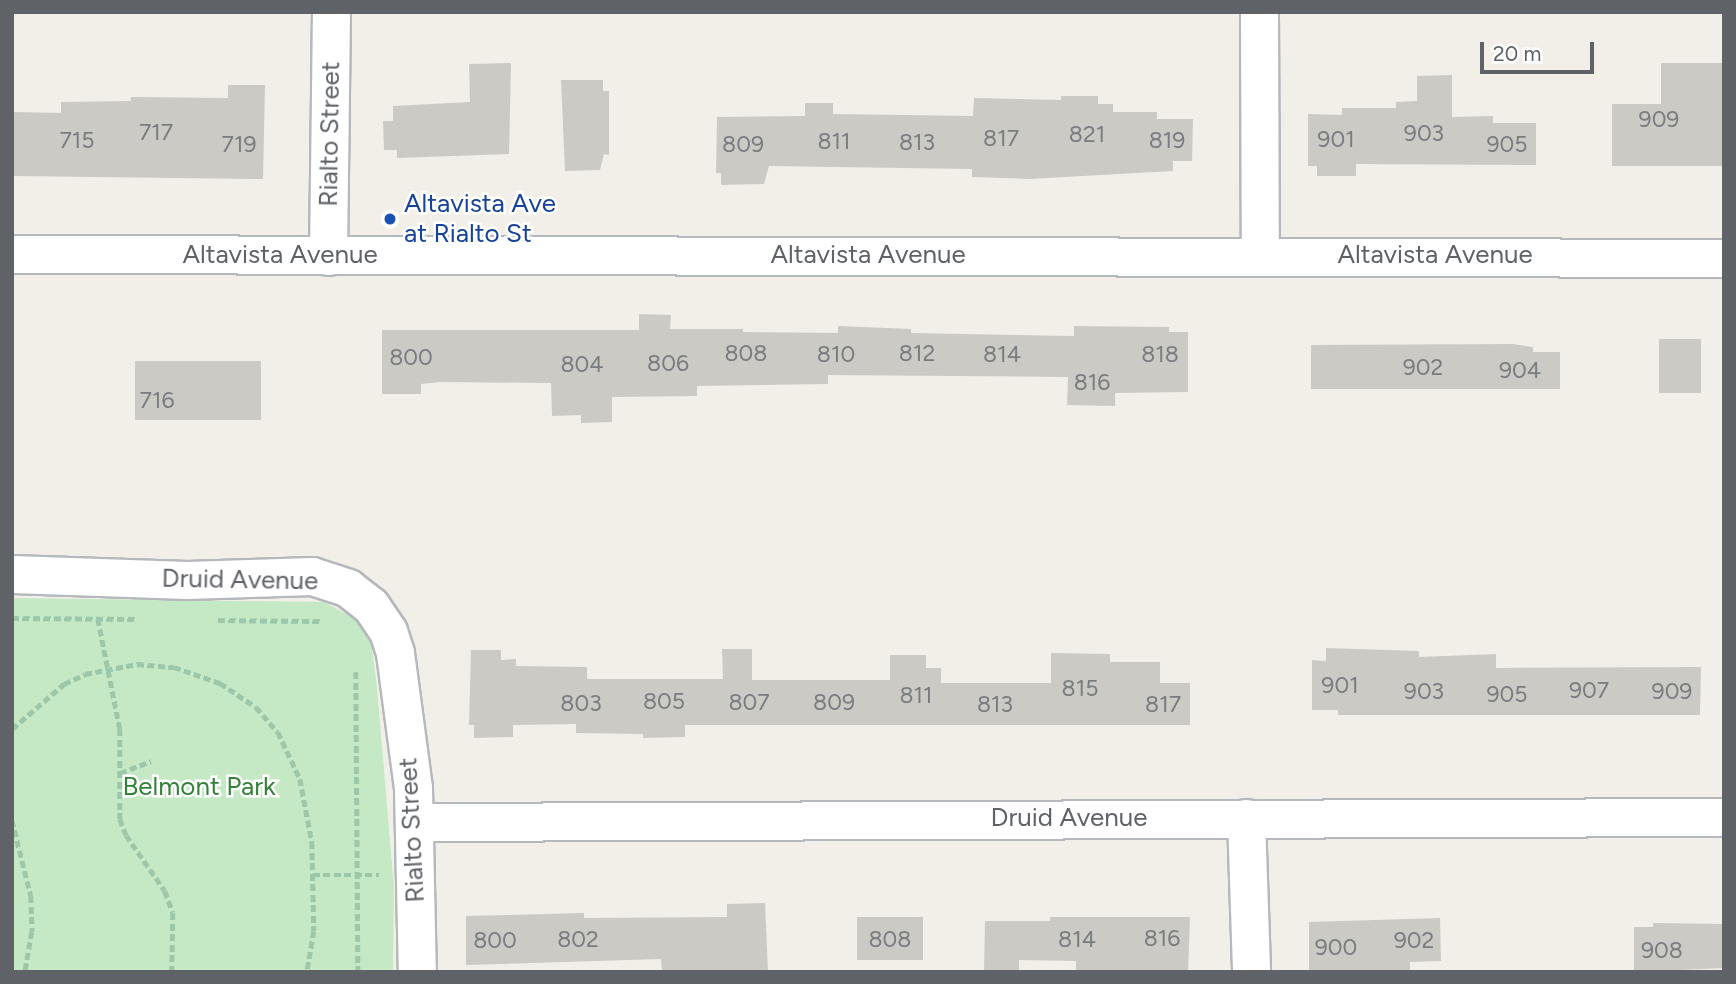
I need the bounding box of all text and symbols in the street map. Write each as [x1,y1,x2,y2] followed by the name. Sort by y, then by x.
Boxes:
[1484,28,1598,72] scale bar
[1493,41,1541,66] text: 20 m
[313,61,347,207] street label: Rialto Street
[1639,105,1679,133] house number: 909
[139,118,173,146] house number: 717
[1404,119,1444,147] house number: 903
[1069,120,1105,148] house number: 821
[983,124,1019,152] house number: 817
[1317,125,1355,153] house number: 901
[59,126,95,154] house number: 715
[1149,126,1185,154] house number: 819
[817,127,851,155] house number: 811
[899,128,935,156] house number: 813
[222,130,256,158] house number: 719
[722,130,764,158] house number: 809
[1487,130,1527,158] house number: 905
[404,188,556,249] place label: Altavista Ave at Rialto St
[382,211,398,227] marker: Altavista Ave at Rialto St
[182,239,378,271] street label: Altavista Avenue
[770,239,966,271] street label: Altavista Avenue
[1337,239,1533,271] street label: Altavista Avenue
[725,339,767,367] house number: 808
[899,339,935,367] house number: 812
[817,340,855,368] house number: 810
[983,340,1021,368] house number: 814
[1141,340,1179,368] house number: 818
[389,343,433,371] house number: 800
[647,349,689,377] house number: 806
[560,350,604,378] house number: 804
[1403,353,1443,381] house number: 902
[1499,356,1541,384] house number: 904
[1074,368,1110,396] house number: 816
[140,386,174,414] house number: 716
[161,563,319,597] street label: Druid Avenue
[1321,671,1359,699] house number: 901
[1062,674,1098,702] house number: 815
[1569,676,1609,704] house number: 907
[1404,677,1444,705] house number: 903
[1652,677,1692,705] house number: 909
[1487,680,1527,708] house number: 905
[899,681,933,709] house number: 811
[643,687,685,715] house number: 805
[728,688,770,716] house number: 807
[813,688,855,716] house number: 809
[560,689,602,717] house number: 803
[977,690,1013,718] house number: 813
[1145,690,1181,718] house number: 817
[393,757,431,903] street label: Rialto Street
[122,771,276,803] park label: Belmont Park
[991,802,1147,834] street label: Druid Avenue
[1144,924,1180,952] house number: 816
[557,925,599,953] house number: 802
[869,925,911,953] house number: 808
[1058,925,1096,953] house number: 814
[473,926,517,954] house number: 800
[1394,926,1434,954] house number: 902
[1315,933,1357,961] house number: 900
[1641,936,1683,964] house number: 908

